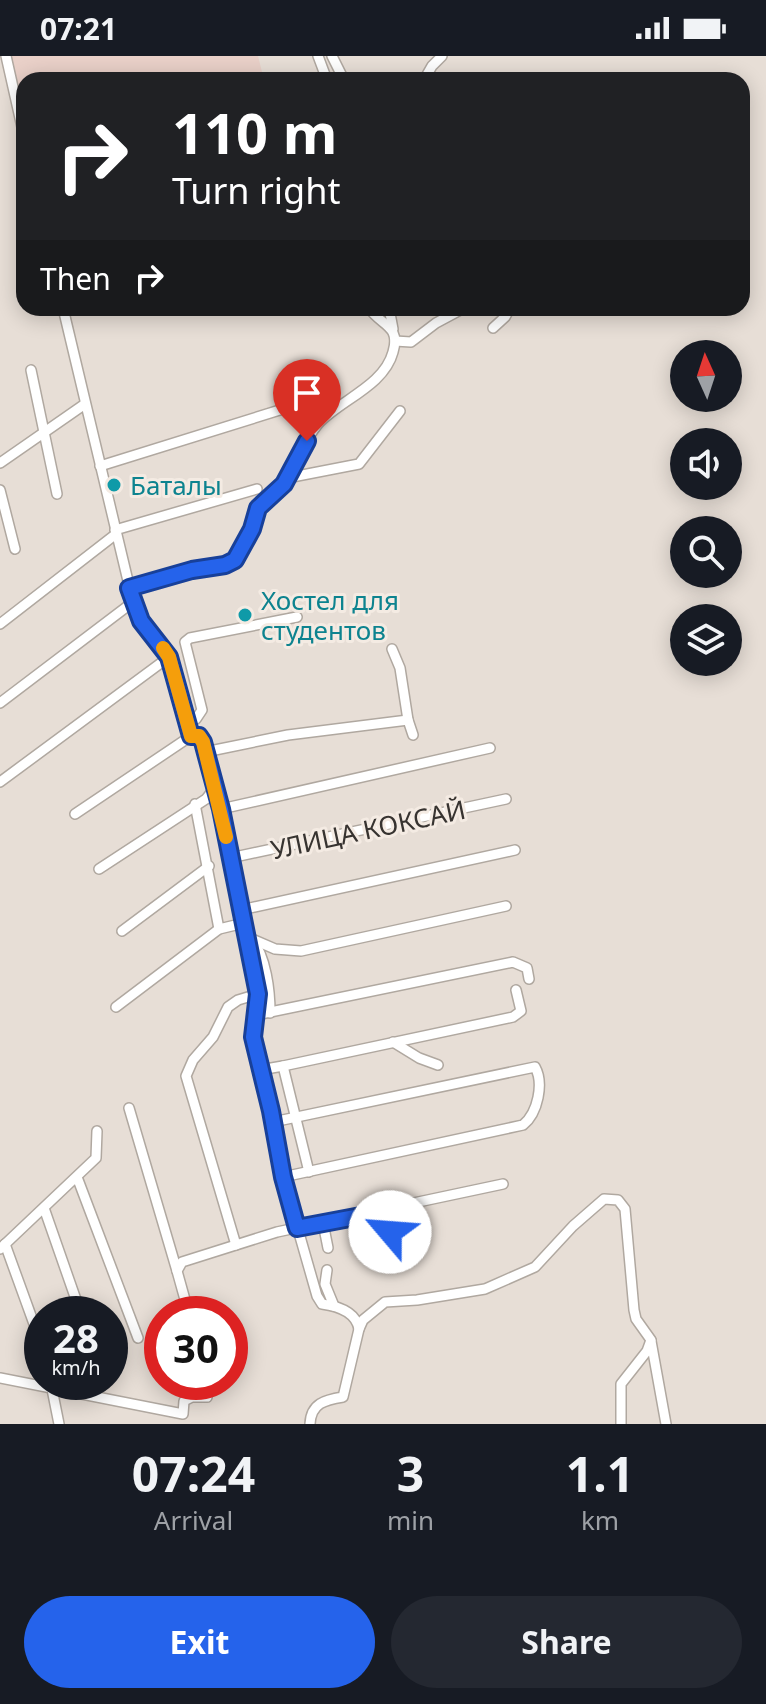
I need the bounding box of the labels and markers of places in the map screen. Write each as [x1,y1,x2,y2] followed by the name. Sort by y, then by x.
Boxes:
[273,359,341,441] pin
[130,467,222,503] place label: Баталы
[105,476,123,494] marker: Баталы
[261,582,399,648] place label: Хостел для студентов
[236,606,254,624] marker: Хостел для студентов

